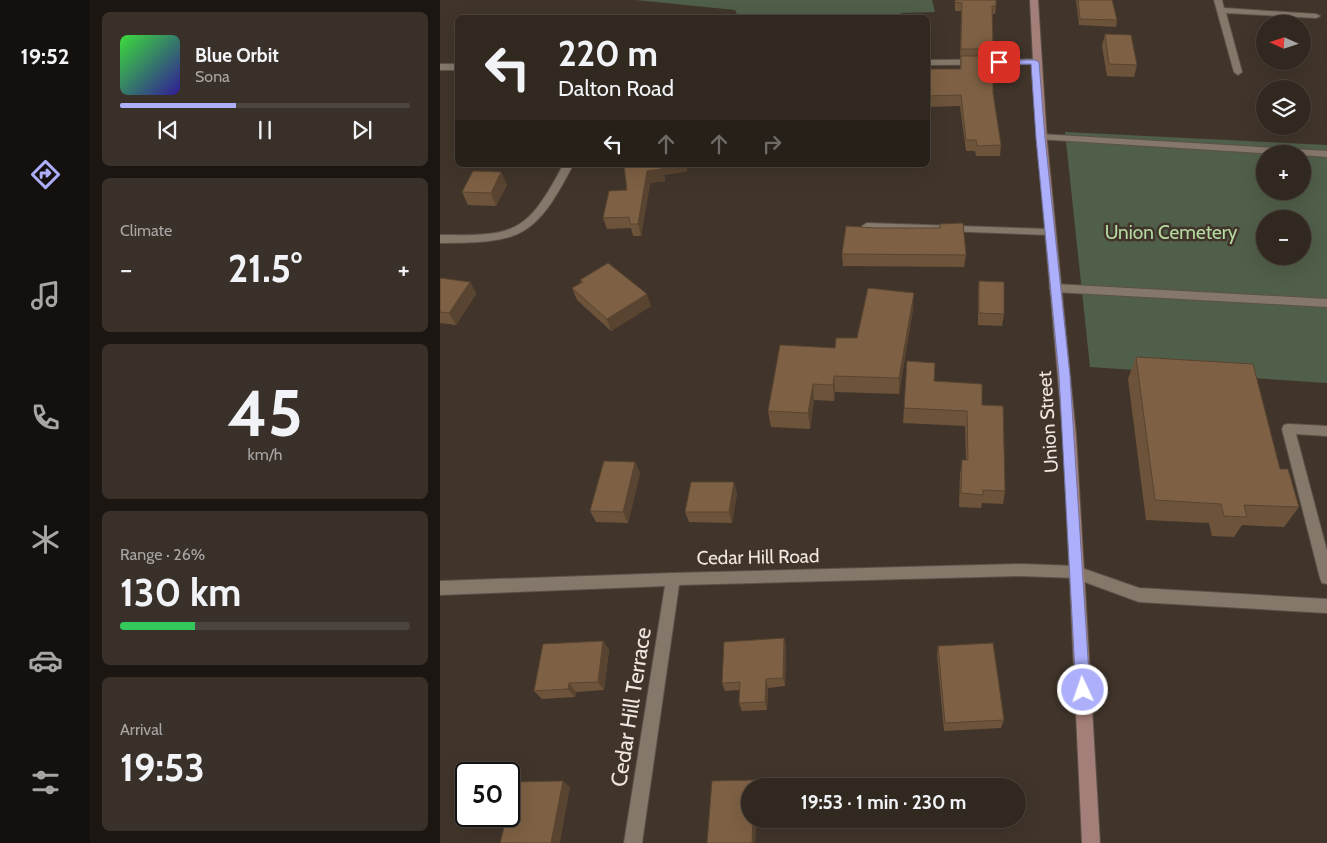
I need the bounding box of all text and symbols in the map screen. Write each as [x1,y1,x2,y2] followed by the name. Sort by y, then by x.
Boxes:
[1256,15,1311,70] north arrow
[1256,15,1311,265] map controls
[558,32,658,75] text: 220 m
[475,35,540,100] icon: left
[978,41,1020,83] pin
[21,43,69,70] text: 19:52
[195,44,279,67] text: Blue Orbit
[985,48,1013,76] icon: arrive
[195,67,230,86] text: Sona
[558,75,674,102] text: Dalton Road
[1256,80,1311,135] button: layers
[154,116,182,144] icon: previous
[251,116,279,144] icon: pause
[348,116,376,144] icon: next
[599,130,627,158] icon: left
[652,130,680,158] icon: ahead
[705,130,733,158] icon: ahead
[758,130,786,158] icon: right
[1256,145,1311,200] button: +
[28,157,63,192] icon: directions
[1256,210,1311,265] button: −
[120,221,172,240] text: Climate
[1105,221,1238,244] park label: Union Cemetery
[228,245,302,292] text: 21.5°
[120,252,132,286] text: −
[398,252,410,286] text: +
[28,278,63,313] icon: music
[1033,370,1063,474] street label: Union Street
[227,373,303,452] text: 45
[28,400,63,435] icon: phone
[247,445,283,464] text: km/h
[28,522,63,557] icon: climate
[696,544,820,570] street label: Cedar Hill Road
[120,545,205,564] text: Range · 26%
[120,569,241,616] text: 130 km
[605,625,657,789] street label: Cedar Hill Terrace
[28,643,63,678] icon: car
[1056,663,1108,715] position arrow
[120,720,163,739] text: Arrival
[120,744,205,791] text: 19:53
[455,762,520,827] speed limit sign: 50
[28,765,63,800] icon: filters
[801,791,966,814] text: 19:53 · 1 min · 230 m

